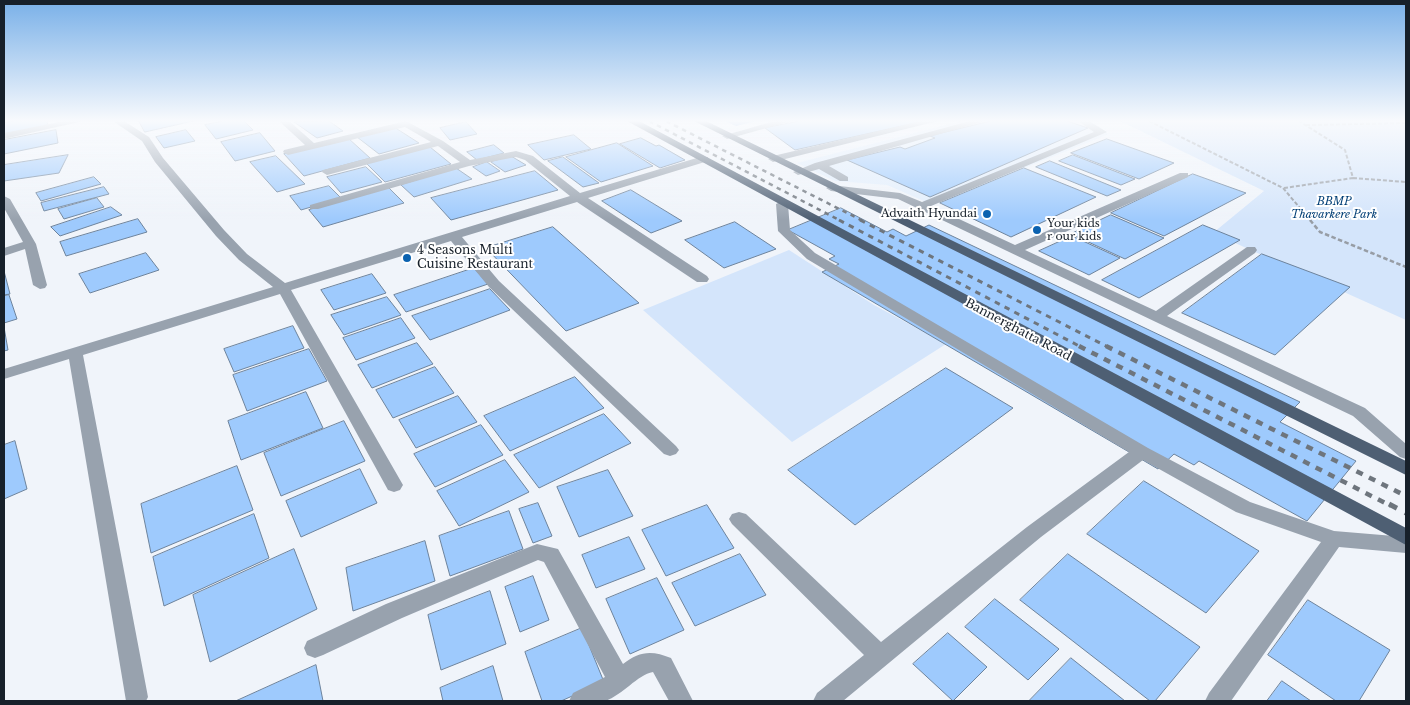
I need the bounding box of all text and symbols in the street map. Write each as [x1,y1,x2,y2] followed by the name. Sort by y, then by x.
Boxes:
[1291,195,1377,221] park label: BBMP Thavarkere Park
[881,207,977,221] place label: Advaith Hyundai
[981,208,993,220] marker: Advaith Hyundai
[1047,217,1101,243] place label: Your kids r our kids
[1031,224,1043,236] marker: Your kids r our kids
[417,244,533,272] place label: 4 Seasons Multi Cuisine Restaurant
[401,252,413,264] marker: 4 Seasons Multi Cuisine Restaurant
[962,296,1074,364] street label: Bannerghatta Road

